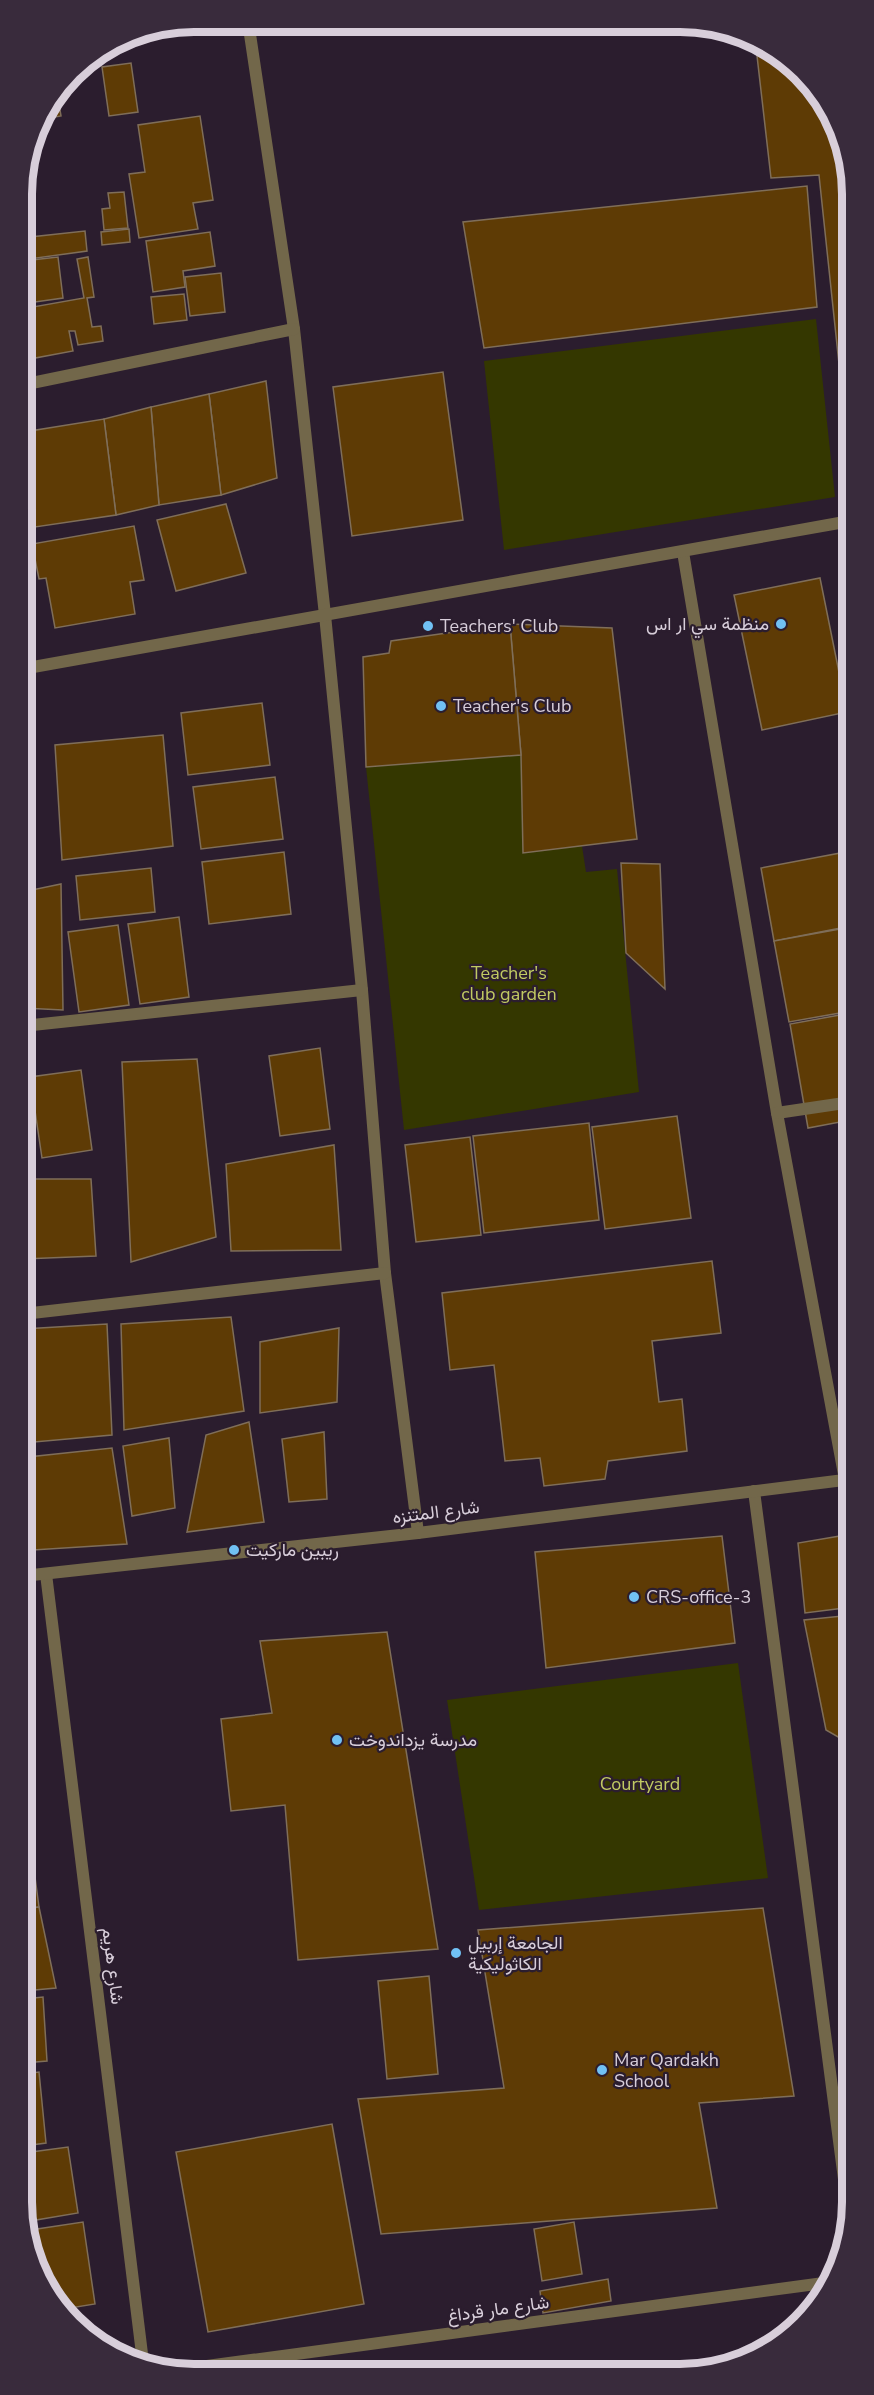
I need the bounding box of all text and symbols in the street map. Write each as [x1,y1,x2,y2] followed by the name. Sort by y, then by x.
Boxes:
[646,612,769,639] place label: منظمة سي ار اس
[440,614,558,638] place label: Teachers' Club
[774,617,788,631] marker: منظمة سي ار اس
[421,619,435,633] marker: Teachers' Club
[453,694,571,718] place label: Teacher's Club
[434,699,448,713] marker: Teacher's Club
[461,961,557,1006] park label: Teacher's club garden
[391,1495,481,1529] street label: شارع المتنزه
[246,1538,339,1562] place label: ريبين ماركيت
[227,1543,241,1557] marker: ريبين ماركيت
[646,1585,751,1609] place label: CRS-office-3
[627,1590,641,1604] marker: CRS-office-3
[349,1728,477,1752] place label: مدرسة يزداندوخت
[330,1733,344,1747] marker: مدرسة يزداندوخت
[600,1772,680,1796] park label: Courtyard
[96,1926,130,2006] street label: شارع هريم
[468,1931,563,1976] place label: الجامعة إربيل الكاثوليكية
[449,1946,463,1960] marker: الجامعة إربيل الكاثوليكية
[614,2048,719,2093] place label: Mar Qardakh School
[595,2063,609,2077] marker: Mar Qardakh School
[445,2290,551,2328] street label: شارع مار قرداغ

